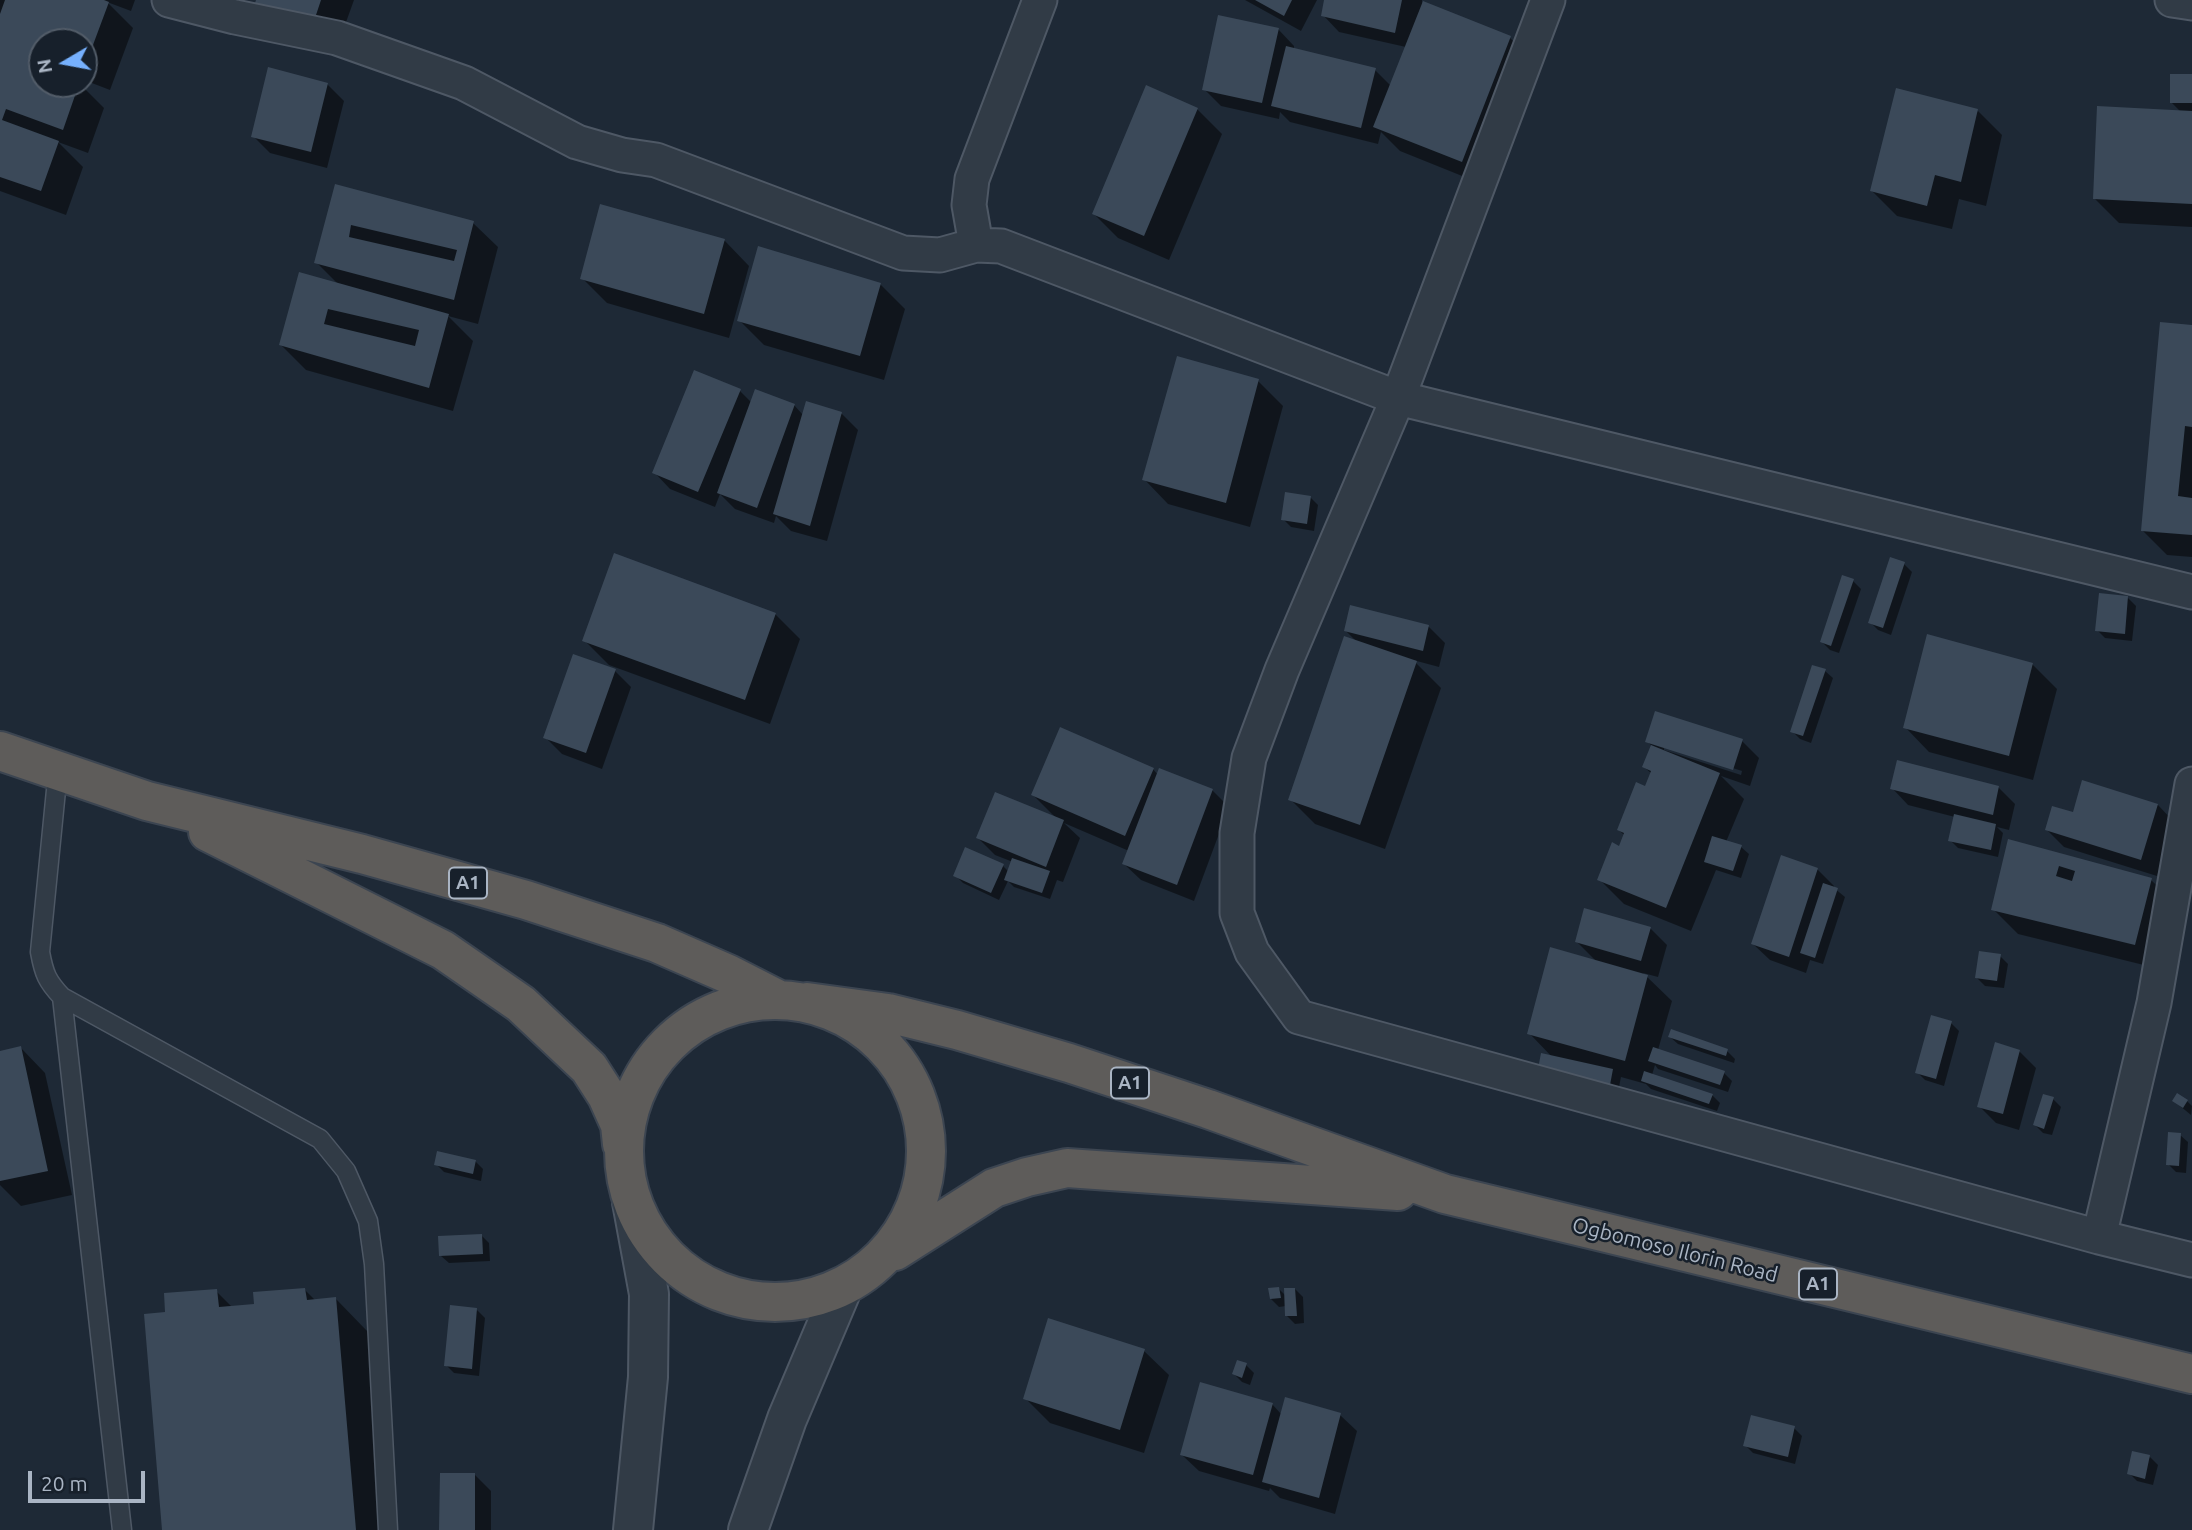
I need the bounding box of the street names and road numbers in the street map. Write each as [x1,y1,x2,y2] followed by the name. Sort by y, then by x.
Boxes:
[449,868,487,898] road number: A1
[1111,1068,1149,1098] road number: A1
[1570,1212,1780,1288] street label: Ogbomoso Ilorin Road
[1799,1268,1837,1300] road number: A1

